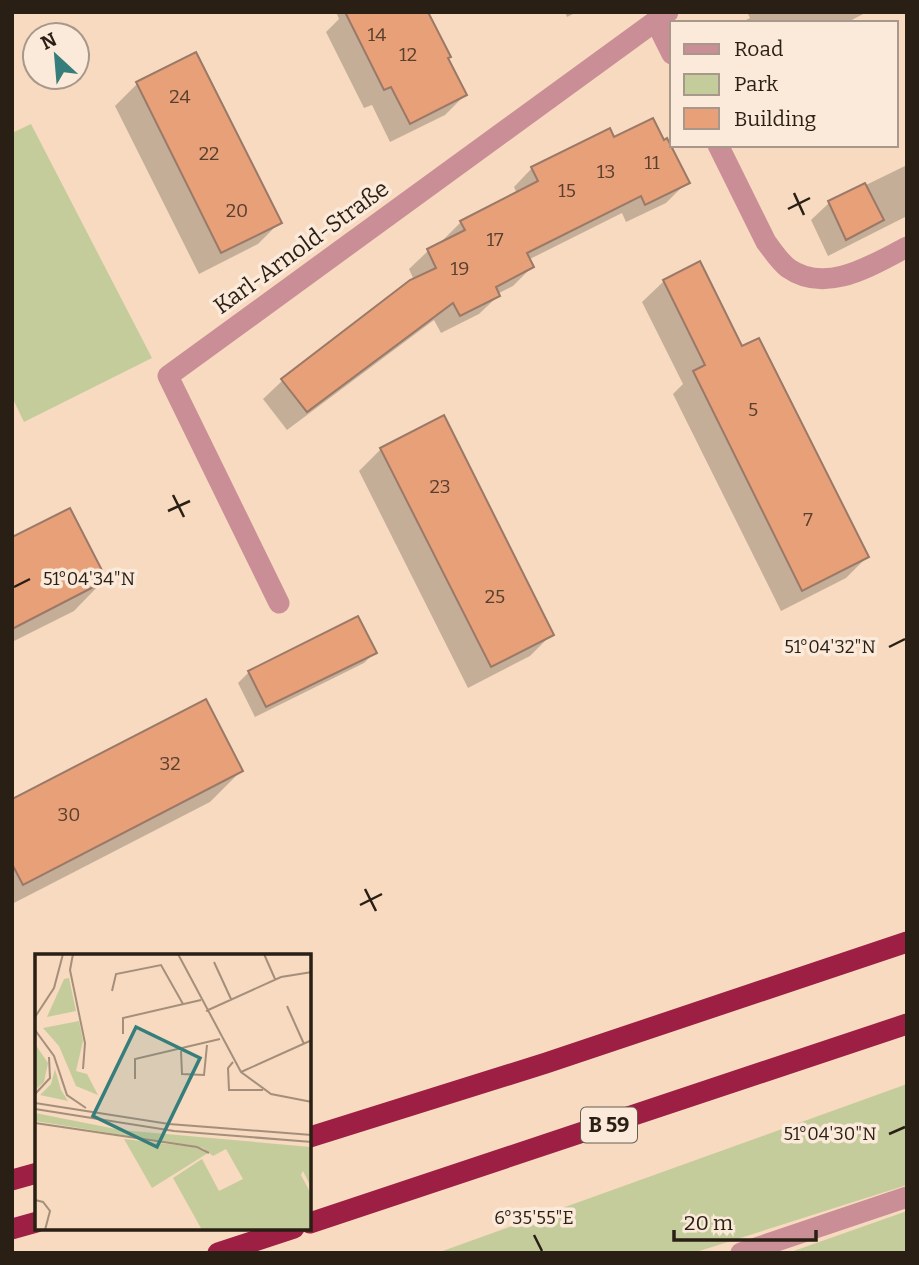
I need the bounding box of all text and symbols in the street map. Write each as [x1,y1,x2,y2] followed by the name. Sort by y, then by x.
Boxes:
[21,21,91,91] north arrow
[670,21,898,147] legend
[368,23,386,46] house number: 14
[37,27,61,55] text: N
[734,36,783,62] text: Road
[399,43,417,66] house number: 12
[734,71,778,97] text: Park
[169,85,191,108] house number: 24
[734,106,817,132] text: Building
[199,142,219,165] house number: 22
[644,151,660,174] house number: 11
[597,160,615,183] house number: 13
[208,174,394,320] street label: Karl-Arnold-Straße
[558,179,576,202] house number: 15
[226,199,248,222] house number: 20
[486,228,504,251] house number: 17
[451,257,469,280] house number: 19
[748,398,758,421] house number: 5
[429,475,451,498] house number: 23
[803,508,813,531] house number: 7
[43,568,135,590] text: 51°04'34"N
[485,585,505,608] house number: 25
[784,636,876,658] text: 51°04'32"N
[159,752,181,775] house number: 32
[57,803,81,826] house number: 30
[35,954,312,1230] inset map
[581,1108,637,1142] road number: B 59
[783,1123,877,1145] text: 51°04'30"N
[674,1198,816,1242] scale bar
[494,1207,574,1229] text: 6°35'55"E
[684,1210,733,1236] text: 20 m

